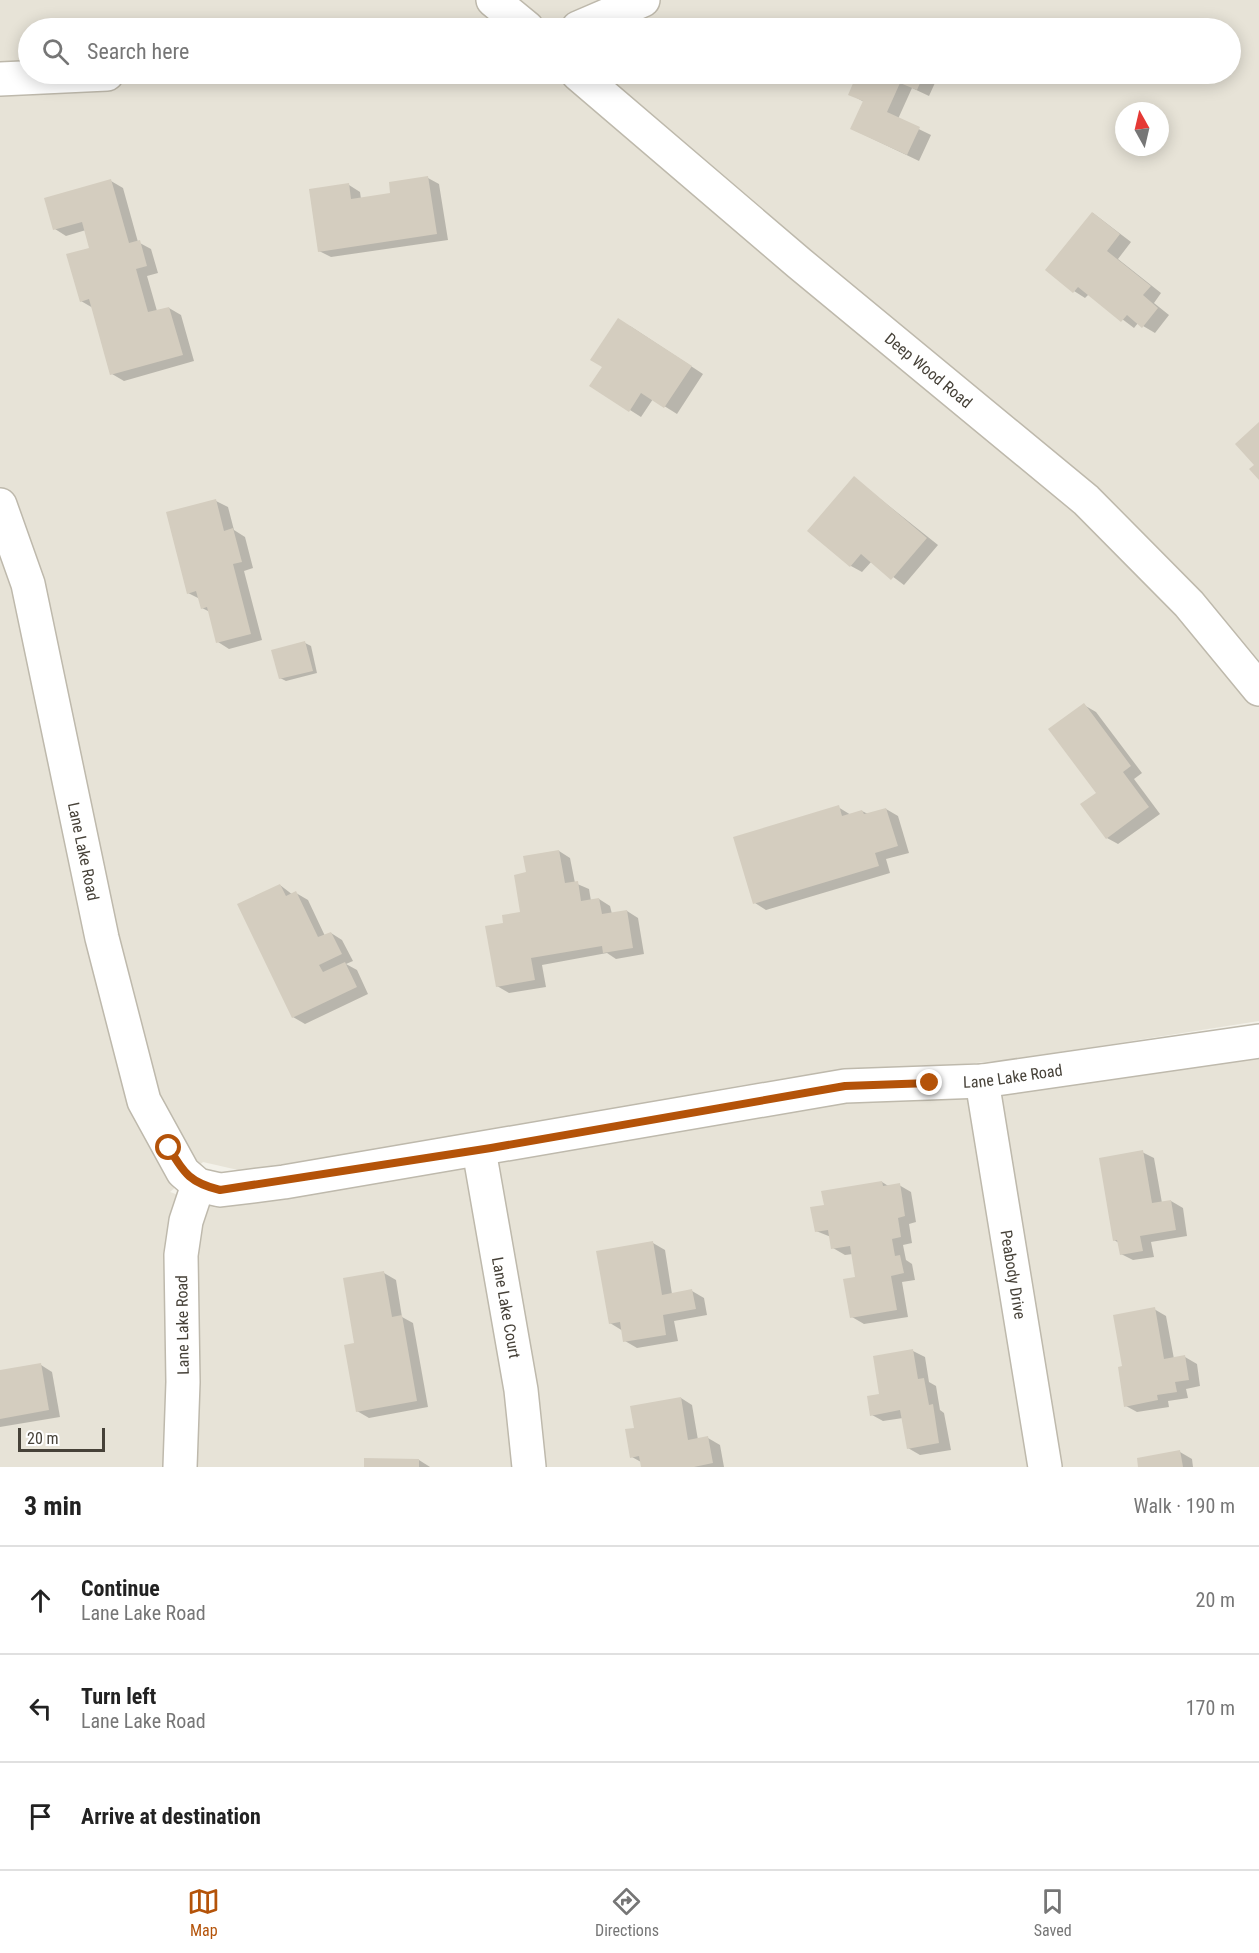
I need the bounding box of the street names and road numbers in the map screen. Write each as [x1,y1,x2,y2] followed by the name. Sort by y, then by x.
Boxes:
[881,329,976,412] street label: Deep Wood Road
[64,801,103,902] street label: Lane Lake Road
[963,1061,1064,1092] street label: Lane Lake Road
[996,1229,1030,1321] street label: Peabody Drive
[488,1256,524,1360] street label: Lane Lake Court
[172,1275,193,1375] street label: Lane Lake Road

